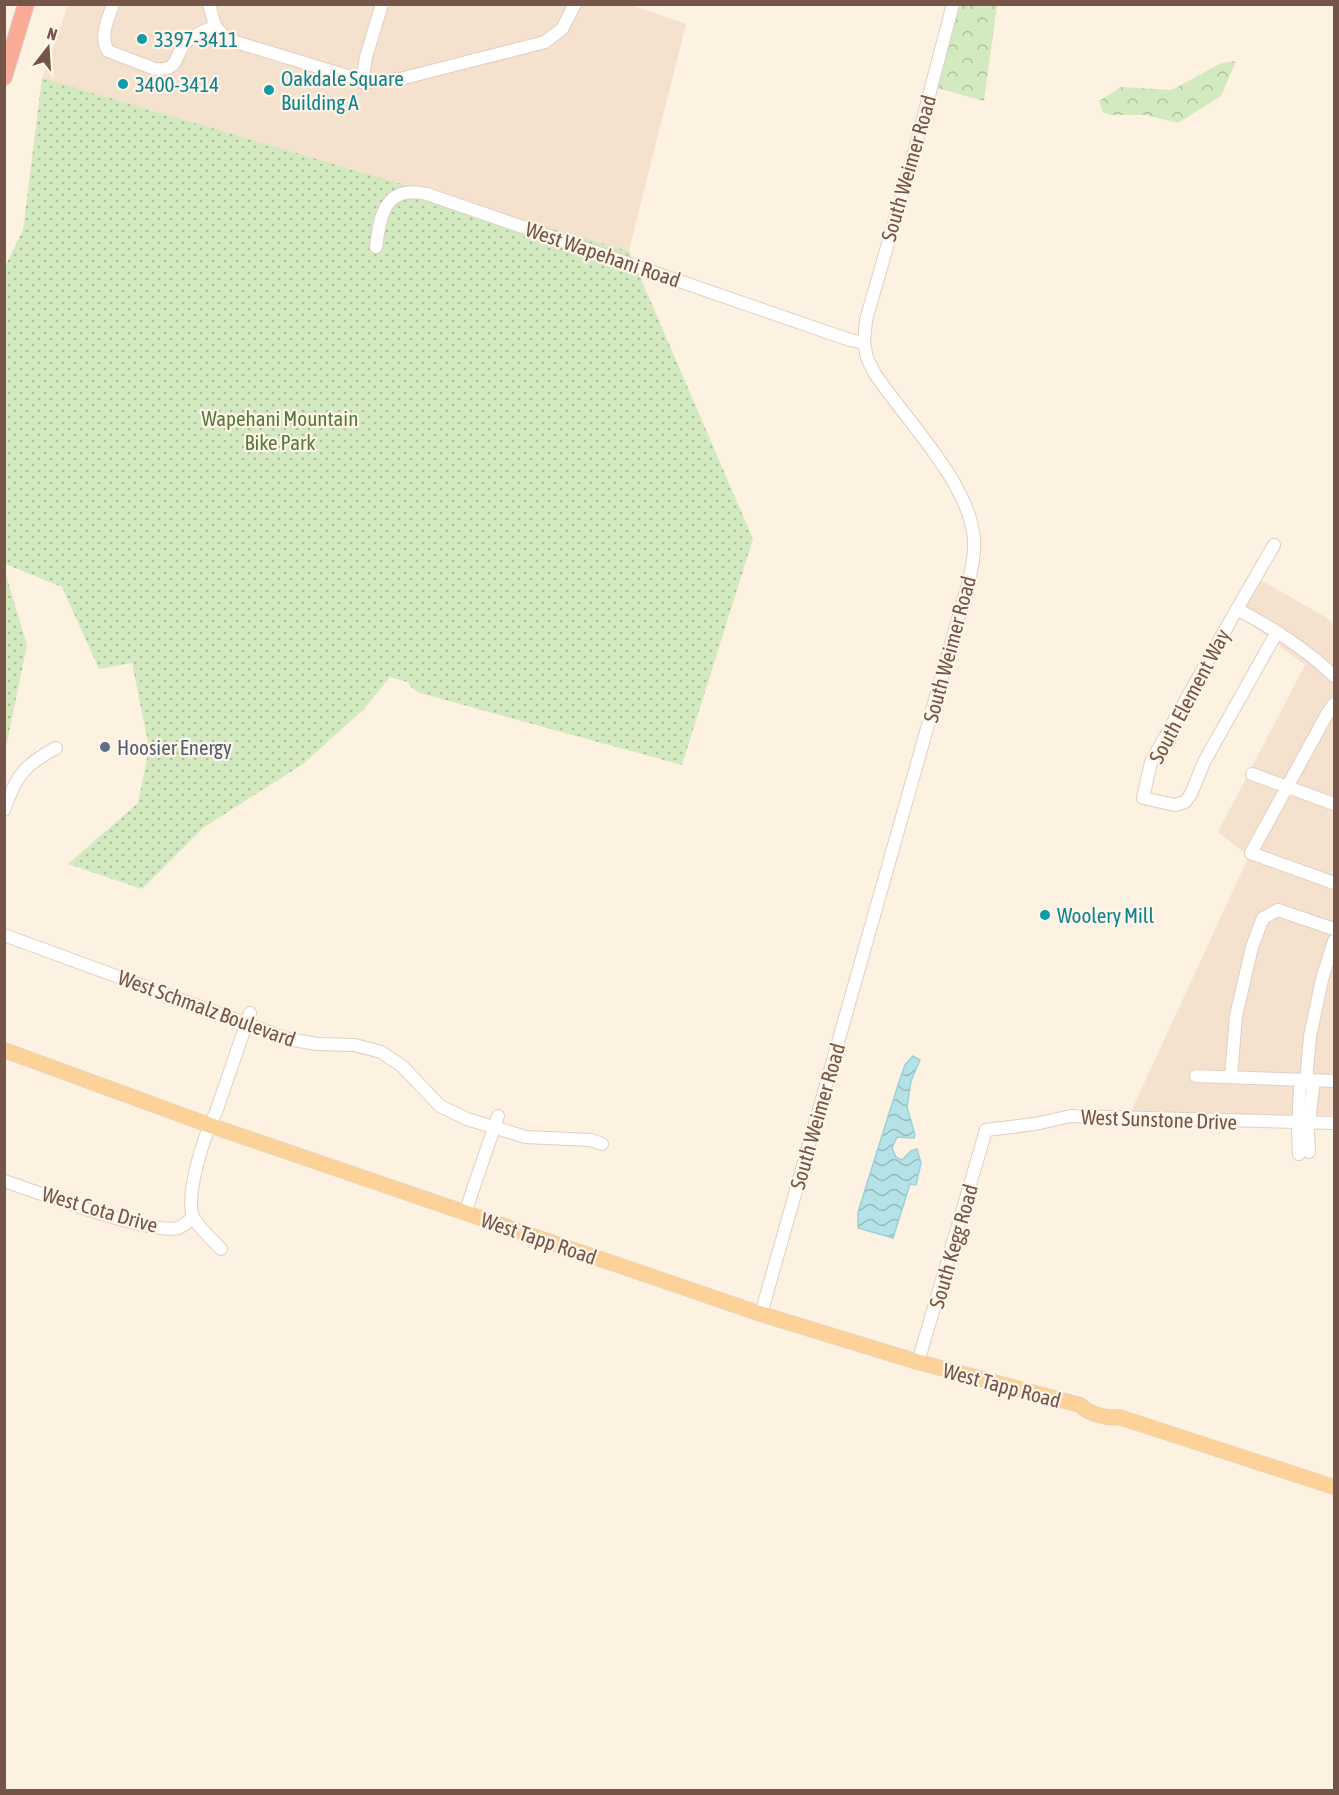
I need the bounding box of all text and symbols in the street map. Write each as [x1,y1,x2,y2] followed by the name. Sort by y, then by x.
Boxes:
[18,18,78,78] north arrow
[45,24,60,44] text: N
[154,27,238,51] place label: 3397-3411
[135,32,149,46] marker: 3397-3411
[281,66,404,114] place label: Oakdale Square Building A
[135,72,219,96] place label: 3400-3414
[116,77,130,91] marker: 3400-3414
[262,83,276,97] marker: Oakdale Square Building A
[876,92,940,244] street label: South Weimer Road
[522,216,684,292] street label: West Wapehani Road
[202,406,358,454] park label: Wapehani Mountain Bike Park
[918,573,980,725] street label: South Weimer Road
[1144,624,1235,767] street label: South Element Way
[117,735,232,759] place label: Hoosier Energy
[98,740,112,754] marker: Hoosier Energy
[1057,903,1154,927] place label: Woolery Mill
[1038,908,1052,922] marker: Woolery Mill
[115,965,299,1051] street label: West Schmalz Boulevard
[785,1040,849,1192] street label: South Weimer Road
[1081,1104,1237,1134] street label: West Sunstone Drive
[39,1181,161,1237] street label: West Cota Drive
[924,1181,982,1311] street label: South Kegg Road
[478,1207,600,1269] street label: West Tapp Road
[941,1358,1063,1412] street label: West Tapp Road

